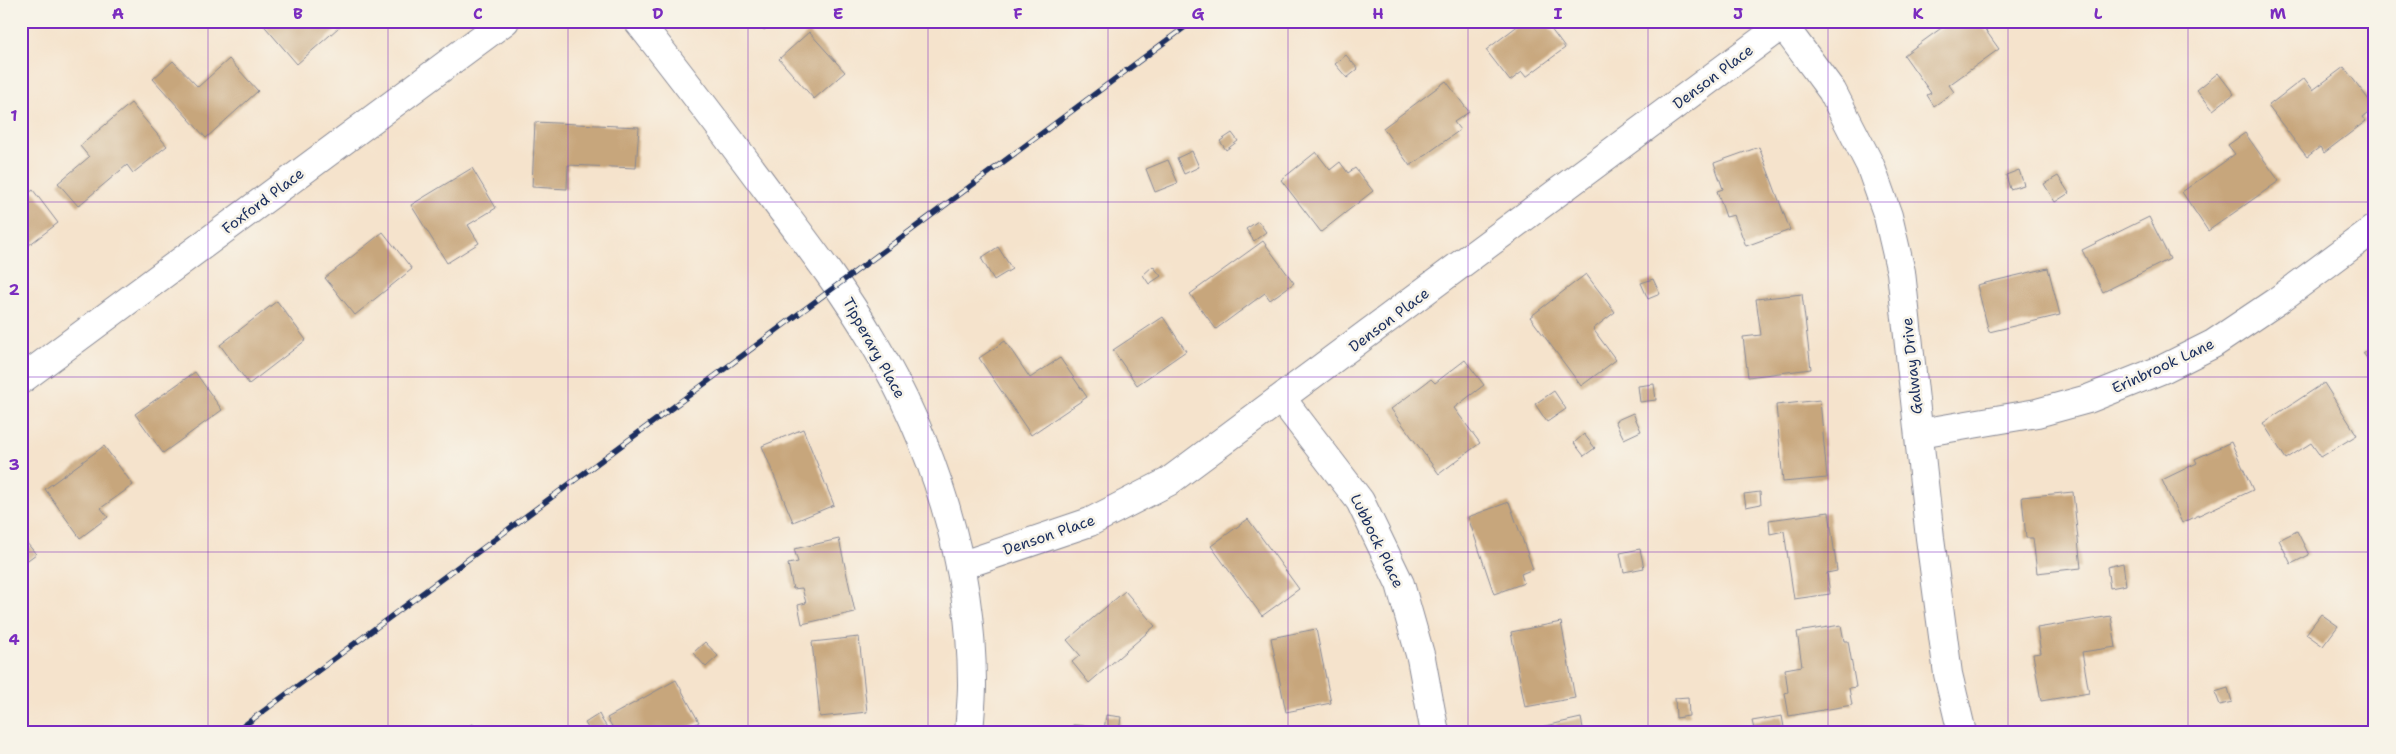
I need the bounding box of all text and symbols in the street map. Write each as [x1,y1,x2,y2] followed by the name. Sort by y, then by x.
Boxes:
[112,3,124,24] text: A
[293,3,303,24] text: B
[473,3,483,24] text: C
[652,3,664,24] text: D
[833,3,843,24] text: E
[1013,3,1023,24] text: F
[1192,3,1205,24] text: G
[1372,3,1384,24] text: H
[1554,3,1563,24] text: I
[1733,3,1743,24] text: J
[1913,3,1924,24] text: K
[2094,3,2103,24] text: L
[2270,3,2287,24] text: M
[1669,40,1757,114] street label: Denson Place
[10,105,18,126] text: 1
[218,164,308,238] street label: Foxford Place
[8,279,20,300] text: 2
[1345,283,1433,357] street label: Denson Place
[838,294,910,402] street label: Tipperary Place
[1897,317,1927,415] street label: Galway Drive
[2109,334,2217,398] street label: Erinbrook Lane
[8,454,20,475] text: 3
[1346,491,1408,591] street label: Lubbock Place
[1000,510,1098,560] street label: Denson Place
[8,629,20,650] text: 4

